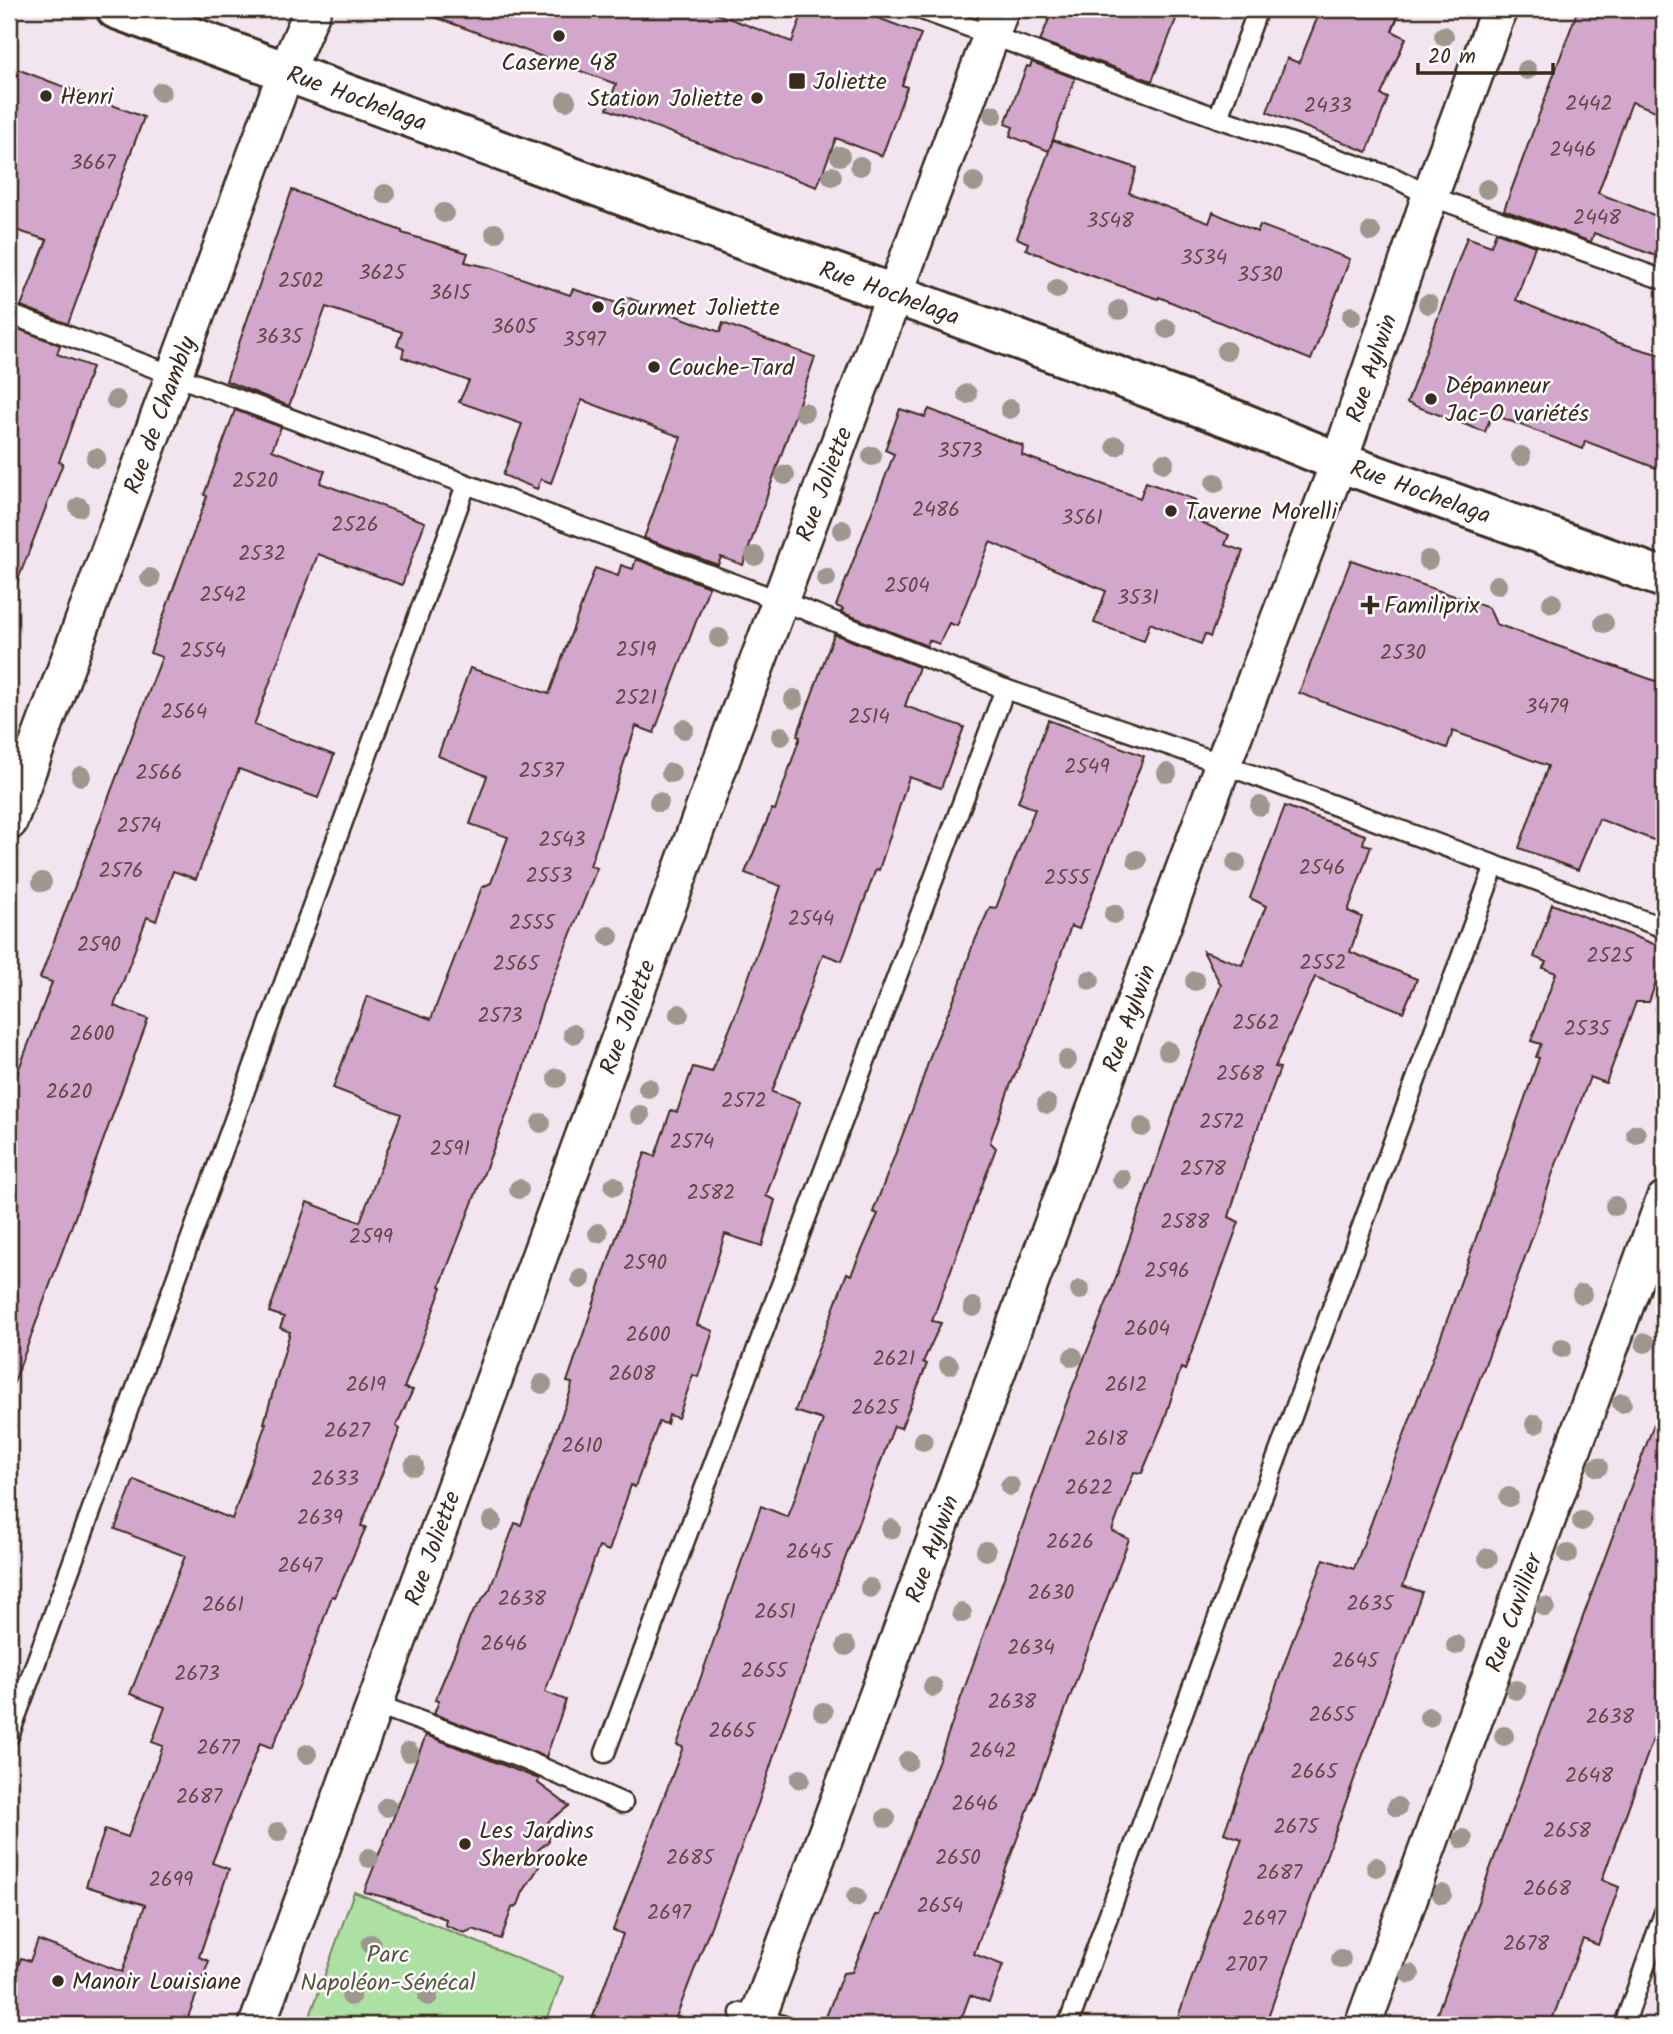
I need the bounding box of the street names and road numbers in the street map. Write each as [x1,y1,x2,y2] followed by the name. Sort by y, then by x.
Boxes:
[281,56,432,143] street label: Rue Hochelaga
[813,251,965,337] street label: Rue Hochelaga
[1336,309,1409,428] street label: Rue Aylwin
[114,330,208,500] street label: Rue de Chambly
[786,421,864,547] street label: Rue Joliette
[1344,449,1496,536] street label: Rue Hochelaga
[590,954,668,1080] street label: Rue Joliette
[1092,959,1168,1078] street label: Rue Aylwin
[395,1485,473,1612] street label: Rue Joliette
[895,1490,971,1609] street label: Rue Aylwin
[1475,1546,1555,1678] street label: Rue Cuvillier

